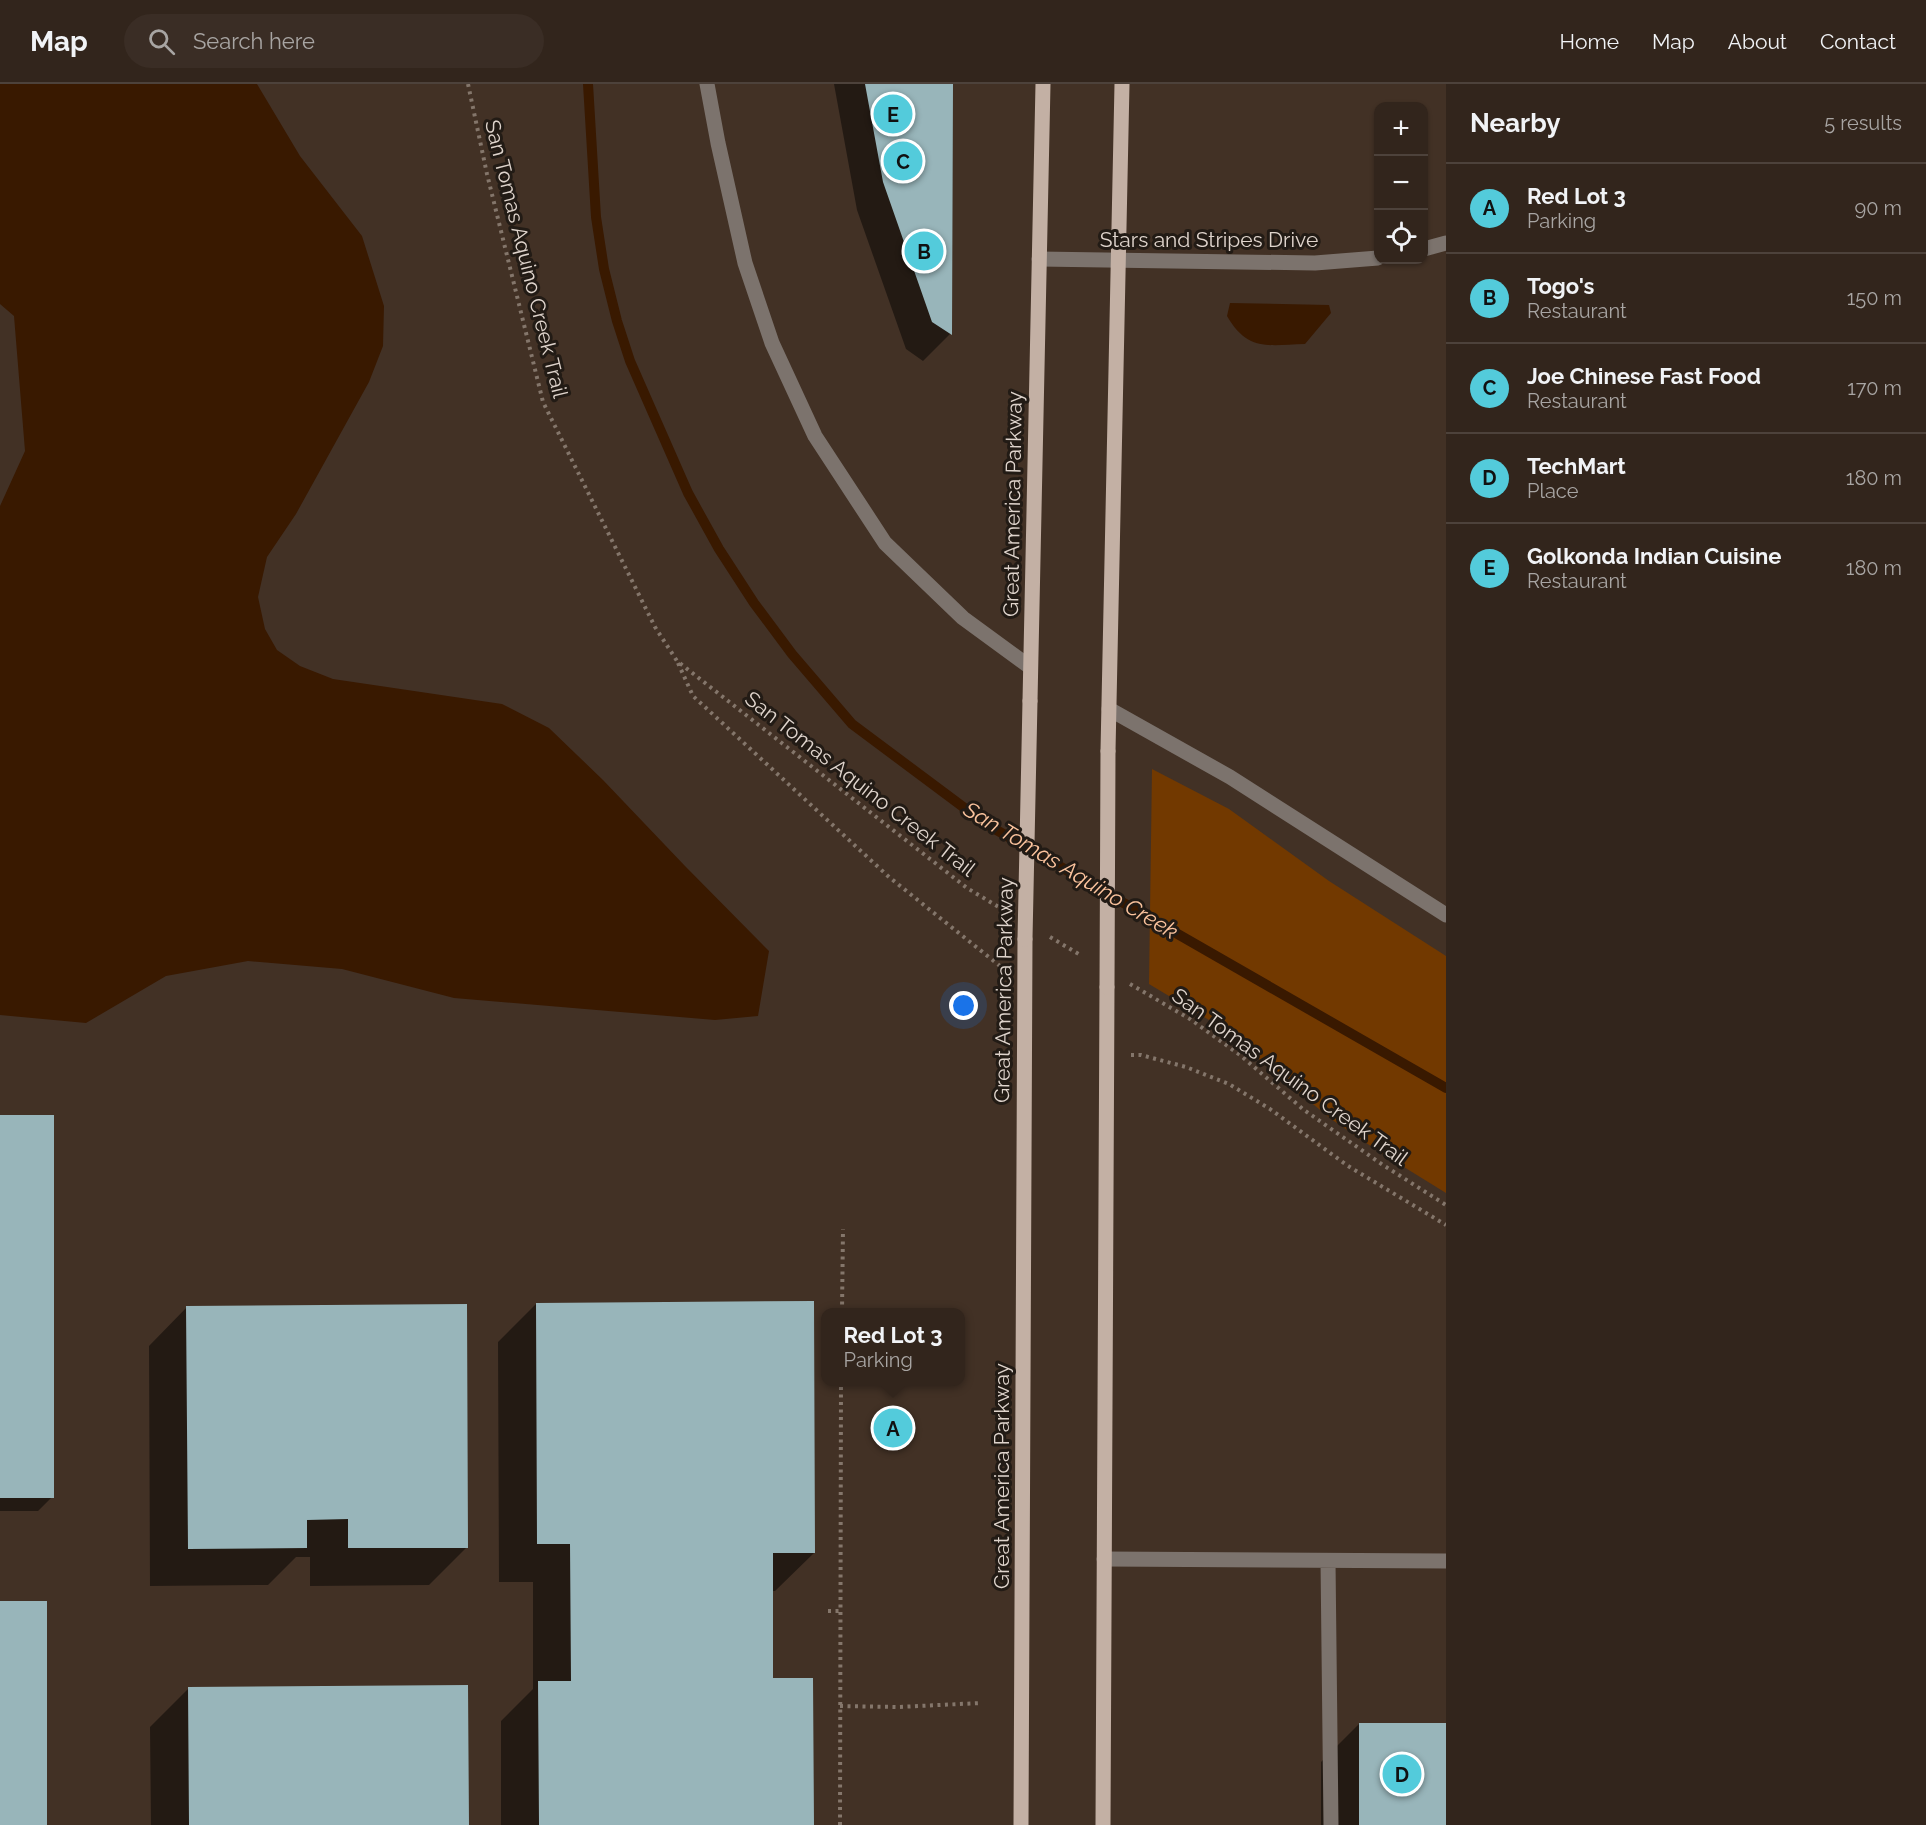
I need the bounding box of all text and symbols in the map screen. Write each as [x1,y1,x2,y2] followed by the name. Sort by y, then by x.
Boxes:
[124,14,544,68] search box
[30,25,88,58] text: Map
[145,25,178,58] icon: search
[193,28,315,54] text: Search here
[1560,29,1619,54] text: Home
[1652,29,1695,54] text: Map
[1728,29,1787,54] text: About
[1820,29,1896,54] text: Contact
[874,92,912,136] pin: E
[1374,102,1428,264] map controls
[1374,102,1428,156] button: +
[1470,108,1560,138] text: Nearby
[1824,111,1902,135] text: 5 results
[480,117,573,401] street label: San Tomas Aquino Creek Trail
[884,138,922,184] pin: C
[1374,156,1428,210] button: −
[1527,183,1626,209] text: Red Lot 3
[1483,196,1496,220] text: A
[1855,196,1902,220] text: 90 m
[1527,209,1596,233] text: Parking
[1374,210,1428,264] button: locate
[1100,227,1318,252] street label: Stars and Stripes Drive
[904,228,944,274] pin: B
[1527,273,1594,299] text: Togo's
[1483,286,1496,310] text: B
[1847,286,1902,310] text: 150 m
[1527,299,1627,323] text: Restaurant
[1527,363,1761,389] text: Joe Chinese Fast Food
[1483,376,1496,400] text: C
[1847,376,1902,400] text: 170 m
[1527,389,1627,413] text: Restaurant
[998,391,1027,617] street label: Great America Parkway
[1527,453,1626,479] text: TechMart
[1482,466,1497,490] text: D
[1846,466,1902,490] text: 180 m
[1527,479,1578,503] text: Place
[1527,543,1782,569] text: Golkonda Indian Cuisine
[1483,556,1496,580] text: E
[1846,556,1902,580] text: 180 m
[1527,569,1627,593] text: Restaurant
[740,686,981,882] street label: San Tomas Aquino Creek Trail
[958,795,1183,944] water label: San Tomas Aquino Creek
[989,877,1018,1103] street label: Great America Parkway
[1167,983,1413,1171] street label: San Tomas Aquino Creek Trail
[949,991,978,1020] your location
[821,1308,965,1386] popup
[844,1322,942,1348] text: Red Lot 3
[844,1348,913,1372] text: Parking
[989,1363,1014,1589] street label: Great America Parkway
[874,1406,912,1450] pin: A
[1382,1752,1422,1796] pin: D

